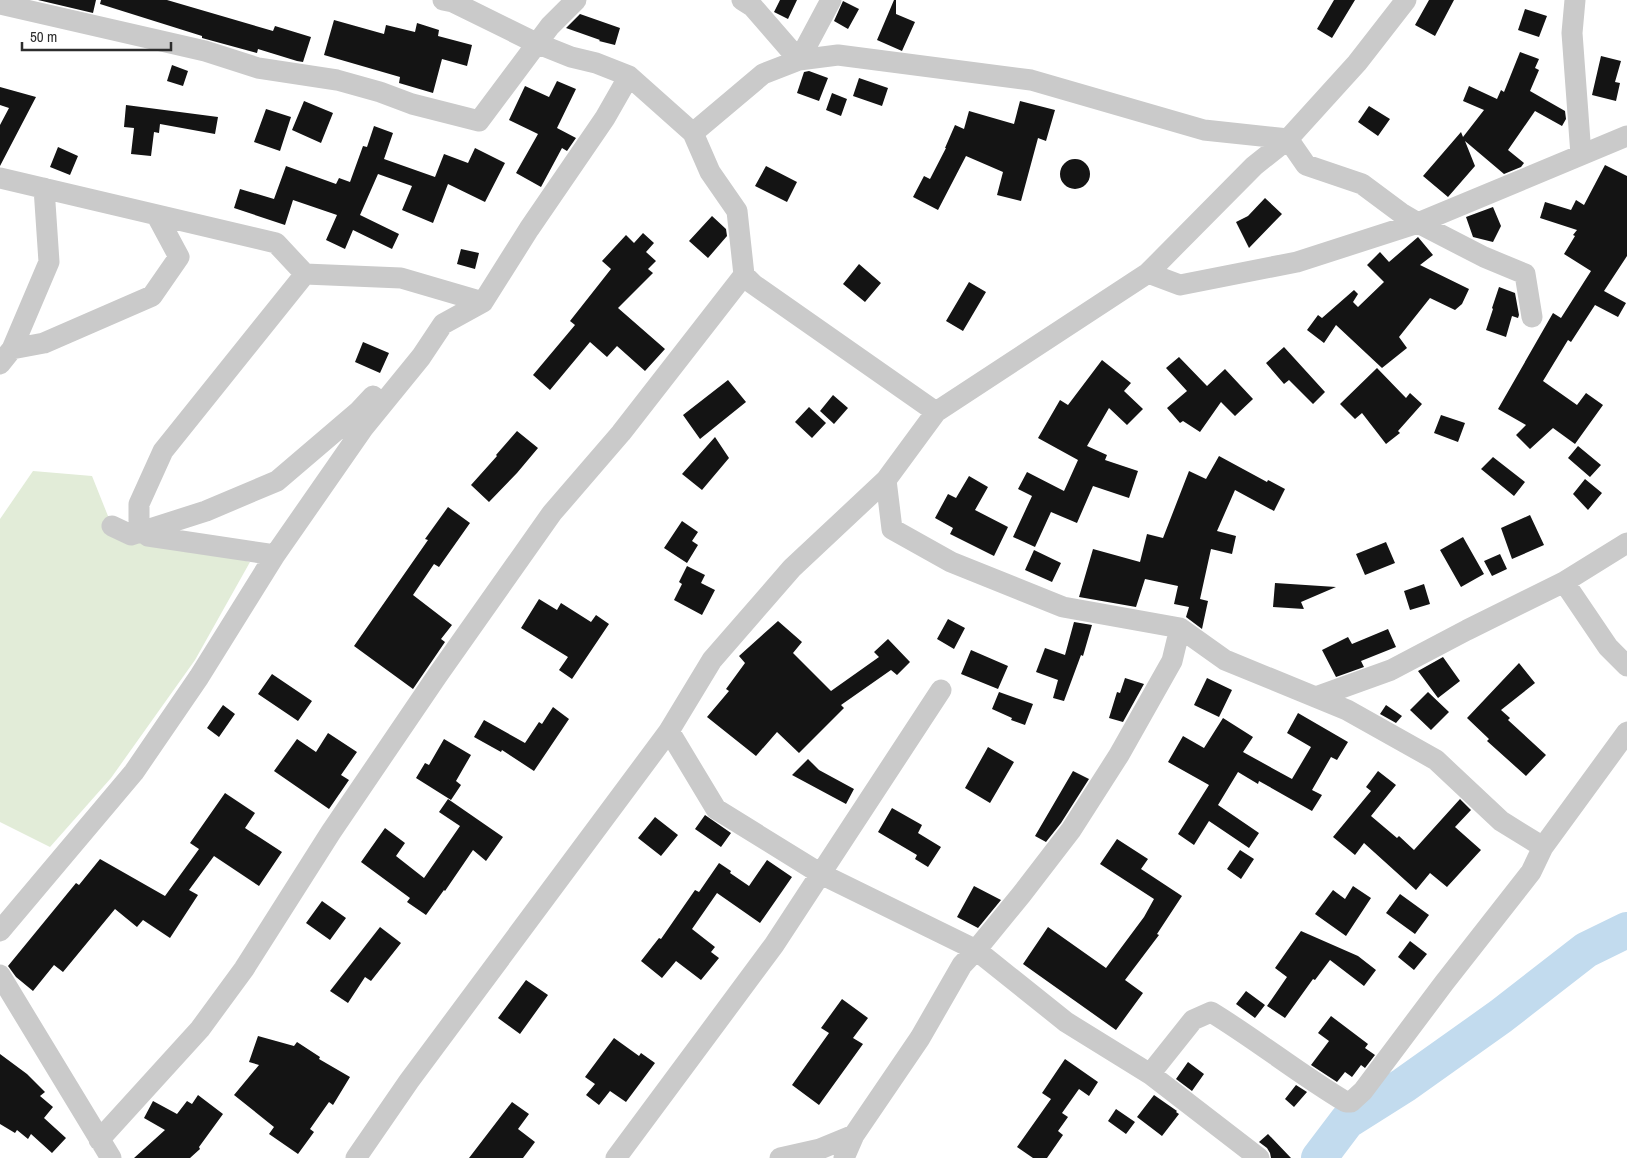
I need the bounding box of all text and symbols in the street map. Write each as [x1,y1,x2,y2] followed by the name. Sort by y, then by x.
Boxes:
[22,20,171,52] scale bar
[30,26,57,47] text: 50 m

